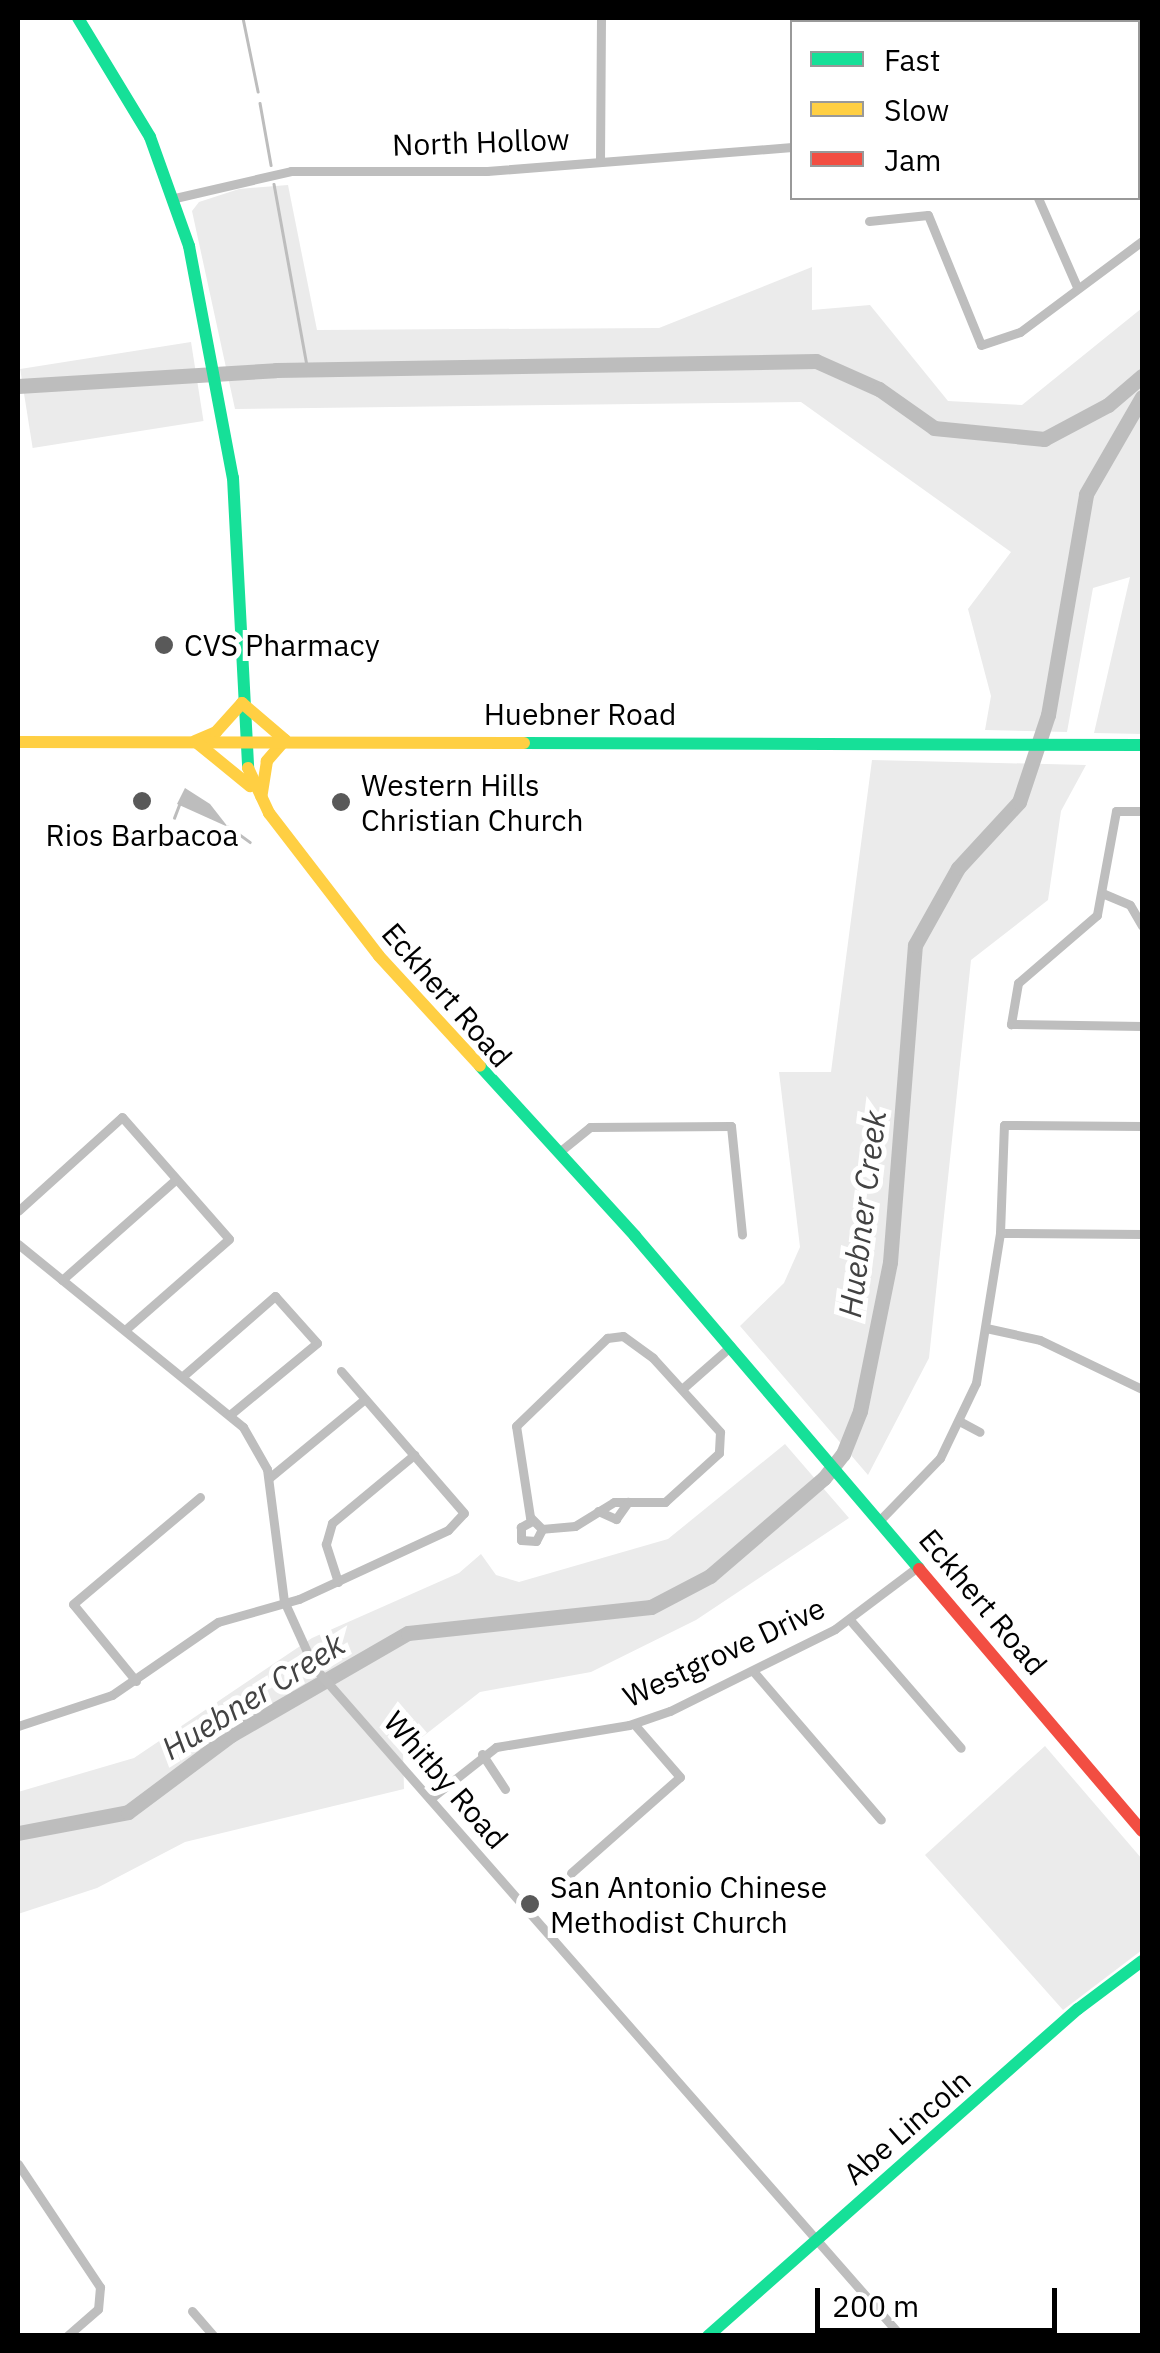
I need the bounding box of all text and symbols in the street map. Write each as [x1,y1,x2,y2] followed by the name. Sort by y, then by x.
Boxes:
[790,20,1140,200] legend
[884,40,941,79] text: Fast
[884,90,949,129] text: Slow
[392,121,570,163] street label: North Hollow
[884,140,942,179] text: Jam
[184,627,380,663] place label: CVS Pharmacy
[153,634,175,656] marker: CVS Pharmacy
[484,696,676,732] street label: Huebner Road
[361,767,583,838] place label: Western Hills Christian Church
[131,790,153,812] marker: Rios Barbacoa
[330,791,352,813] marker: Western Hills Christian Church
[46,817,238,853] place label: Rios Barbacoa
[375,916,519,1074] street label: Eckhert Road
[830,1108,894,1320] water label: Huebner Creek
[912,1522,1054,1682] street label: Eckhert Road
[617,1590,831,1714] street label: Westgrove Drive
[155,1625,351,1767] water label: Huebner Creek
[377,1704,515,1856] street label: Whitby Road
[550,1869,827,1940] place label: San Antonio Chinese Methodist Church
[519,1893,541,1915] marker: San Antonio Chinese Methodist Church
[836,2062,978,2192] street label: Abe Lincoln
[820,2268,1062,2330] scale bar
[832,2286,919,2325] text: 200 m

